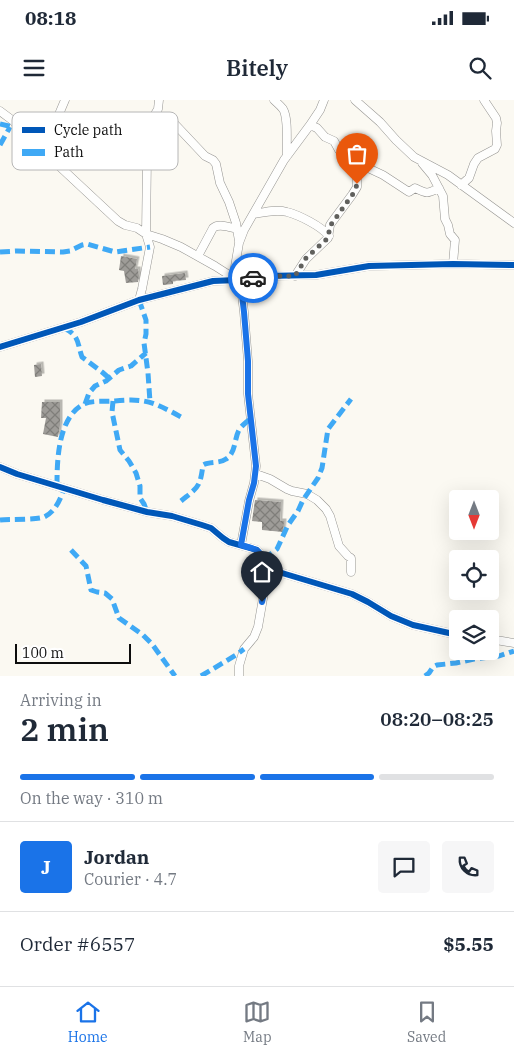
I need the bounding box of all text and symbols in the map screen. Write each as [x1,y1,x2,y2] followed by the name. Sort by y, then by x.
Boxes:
[25,6,76,30] text: 08:18
[226,53,288,82] text: Bitely
[20,54,48,82] icon: menu
[466,54,494,82] icon: search
[12,112,178,170] legend
[54,121,123,139] text: Cycle path
[336,133,378,184] pin
[343,140,371,168] icon: bag
[54,143,84,161] text: Path
[228,253,278,303] courier
[239,264,267,292] icon: car
[449,490,499,540] north arrow
[449,490,499,660] map controls
[449,550,499,600] button: locate
[241,551,283,602] pin
[248,558,276,586] icon: home
[449,610,499,660] button: layers
[15,641,131,664] scale bar
[22,644,64,662] text: 100 m
[20,690,102,710] text: Arriving in
[380,707,494,731] text: 08:20–08:25
[20,708,109,750] text: 2 min
[20,788,163,808] text: On the way · 310 m
[378,841,430,893] button: chat
[442,841,494,893] button: phone
[84,845,149,869] text: Jordan
[41,855,51,879] text: J
[84,869,177,889] text: Courier · 4.7
[20,932,135,956] text: Order #6557
[443,932,494,956] text: $5.55
[68,998,108,1046] tab: Home
[243,998,272,1046] tab: Map
[407,998,446,1046] tab: Saved

